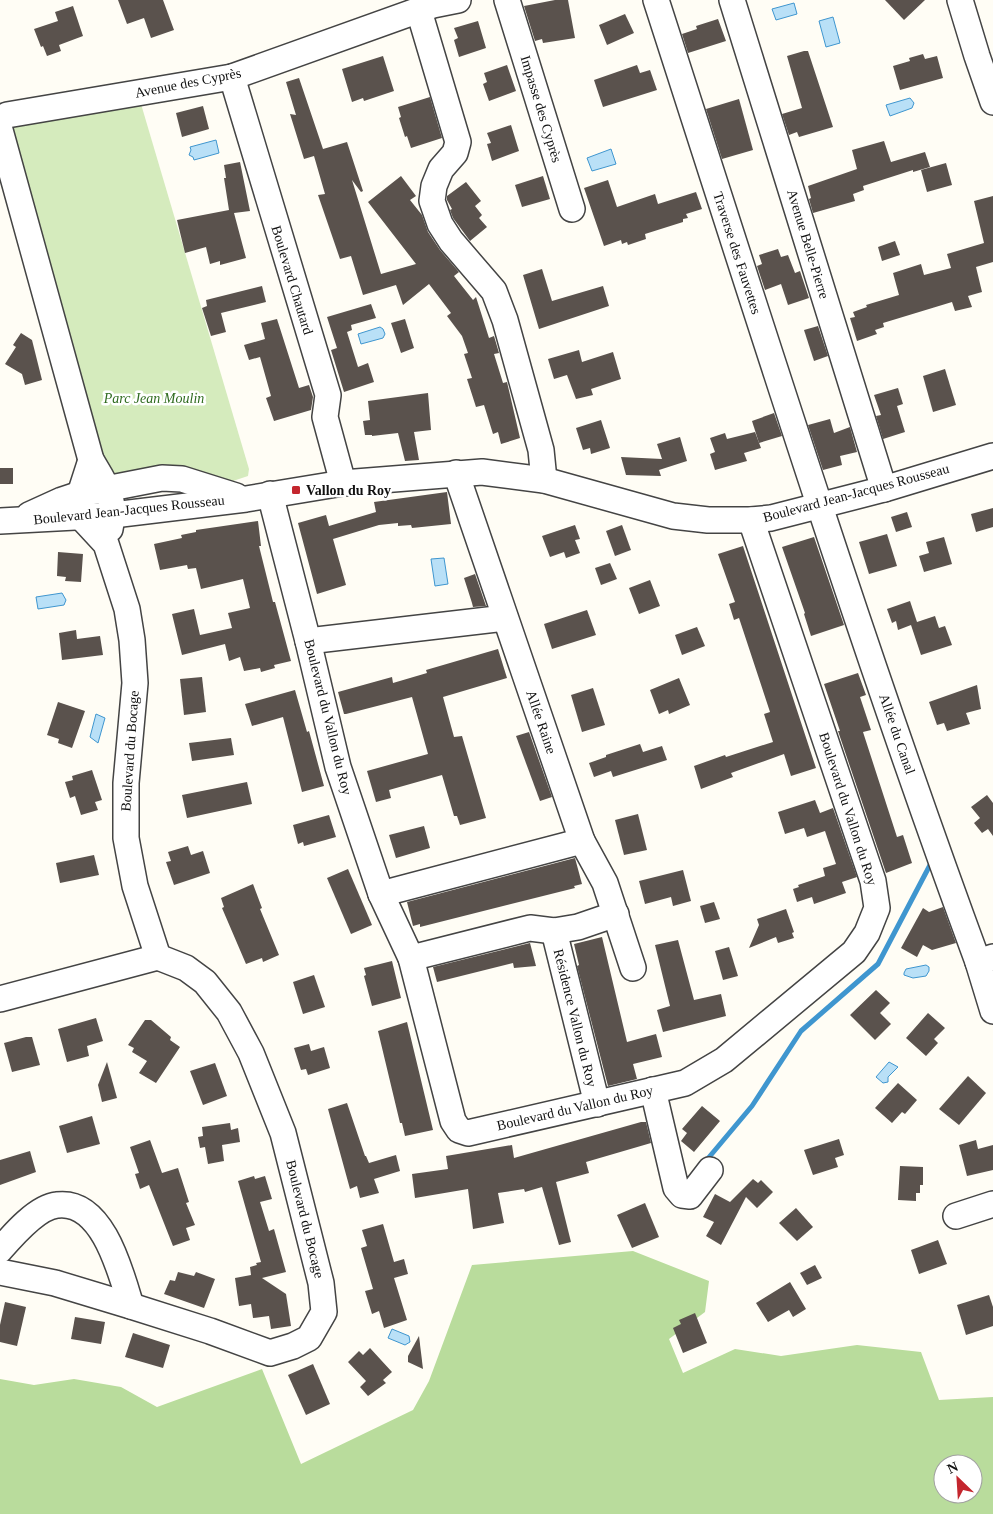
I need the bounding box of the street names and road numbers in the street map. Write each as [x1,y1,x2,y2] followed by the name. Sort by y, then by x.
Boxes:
[518,54,564,164] street label: Impasse des Cyprès
[134,65,242,101] street label: Avenue des Cyprès
[784,187,832,301] street label: Avenue Belle-Pierre
[710,190,764,316] street label: Traverse des Fauvettes
[268,224,316,336] street label: Boulevard Chautard
[761,461,951,525] street label: Boulevard Jean-Jacques Rousseau
[33,493,225,527] street label: Boulevard Jean-Jacques Rousseau
[301,638,355,796] street label: Boulevard du Vallon du Roy
[523,688,559,756] street label: Allée Raine
[118,690,142,812] street label: Boulevard du Bocage
[876,692,918,776] street label: Allée du Canal
[816,731,880,887] street label: Boulevard du Vallon du Roy
[551,947,599,1089] street label: Résidence Vallon du Roy
[495,1083,655,1133] street label: Boulevard du Vallon du Roy
[283,1158,327,1280] street label: Boulevard du Bocage

